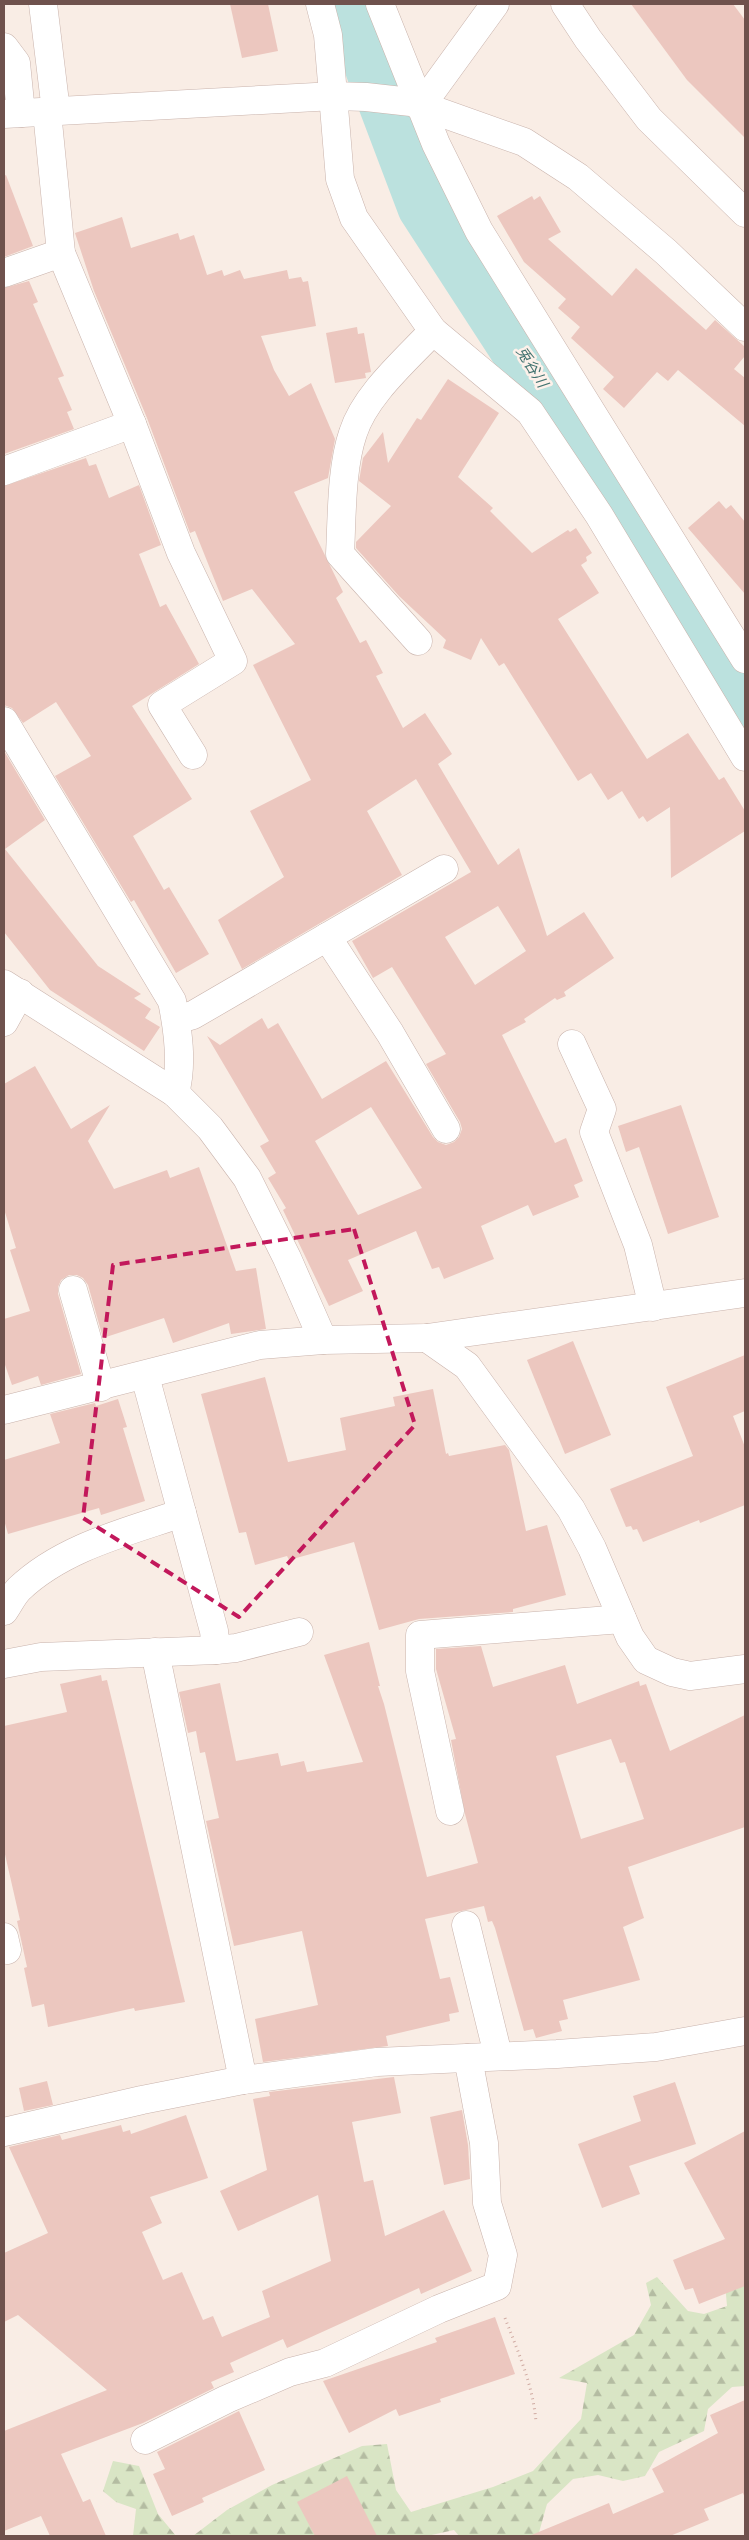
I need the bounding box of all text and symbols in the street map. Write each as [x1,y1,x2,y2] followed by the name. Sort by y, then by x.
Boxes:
[511,344,552,394] water label: 兎谷川

